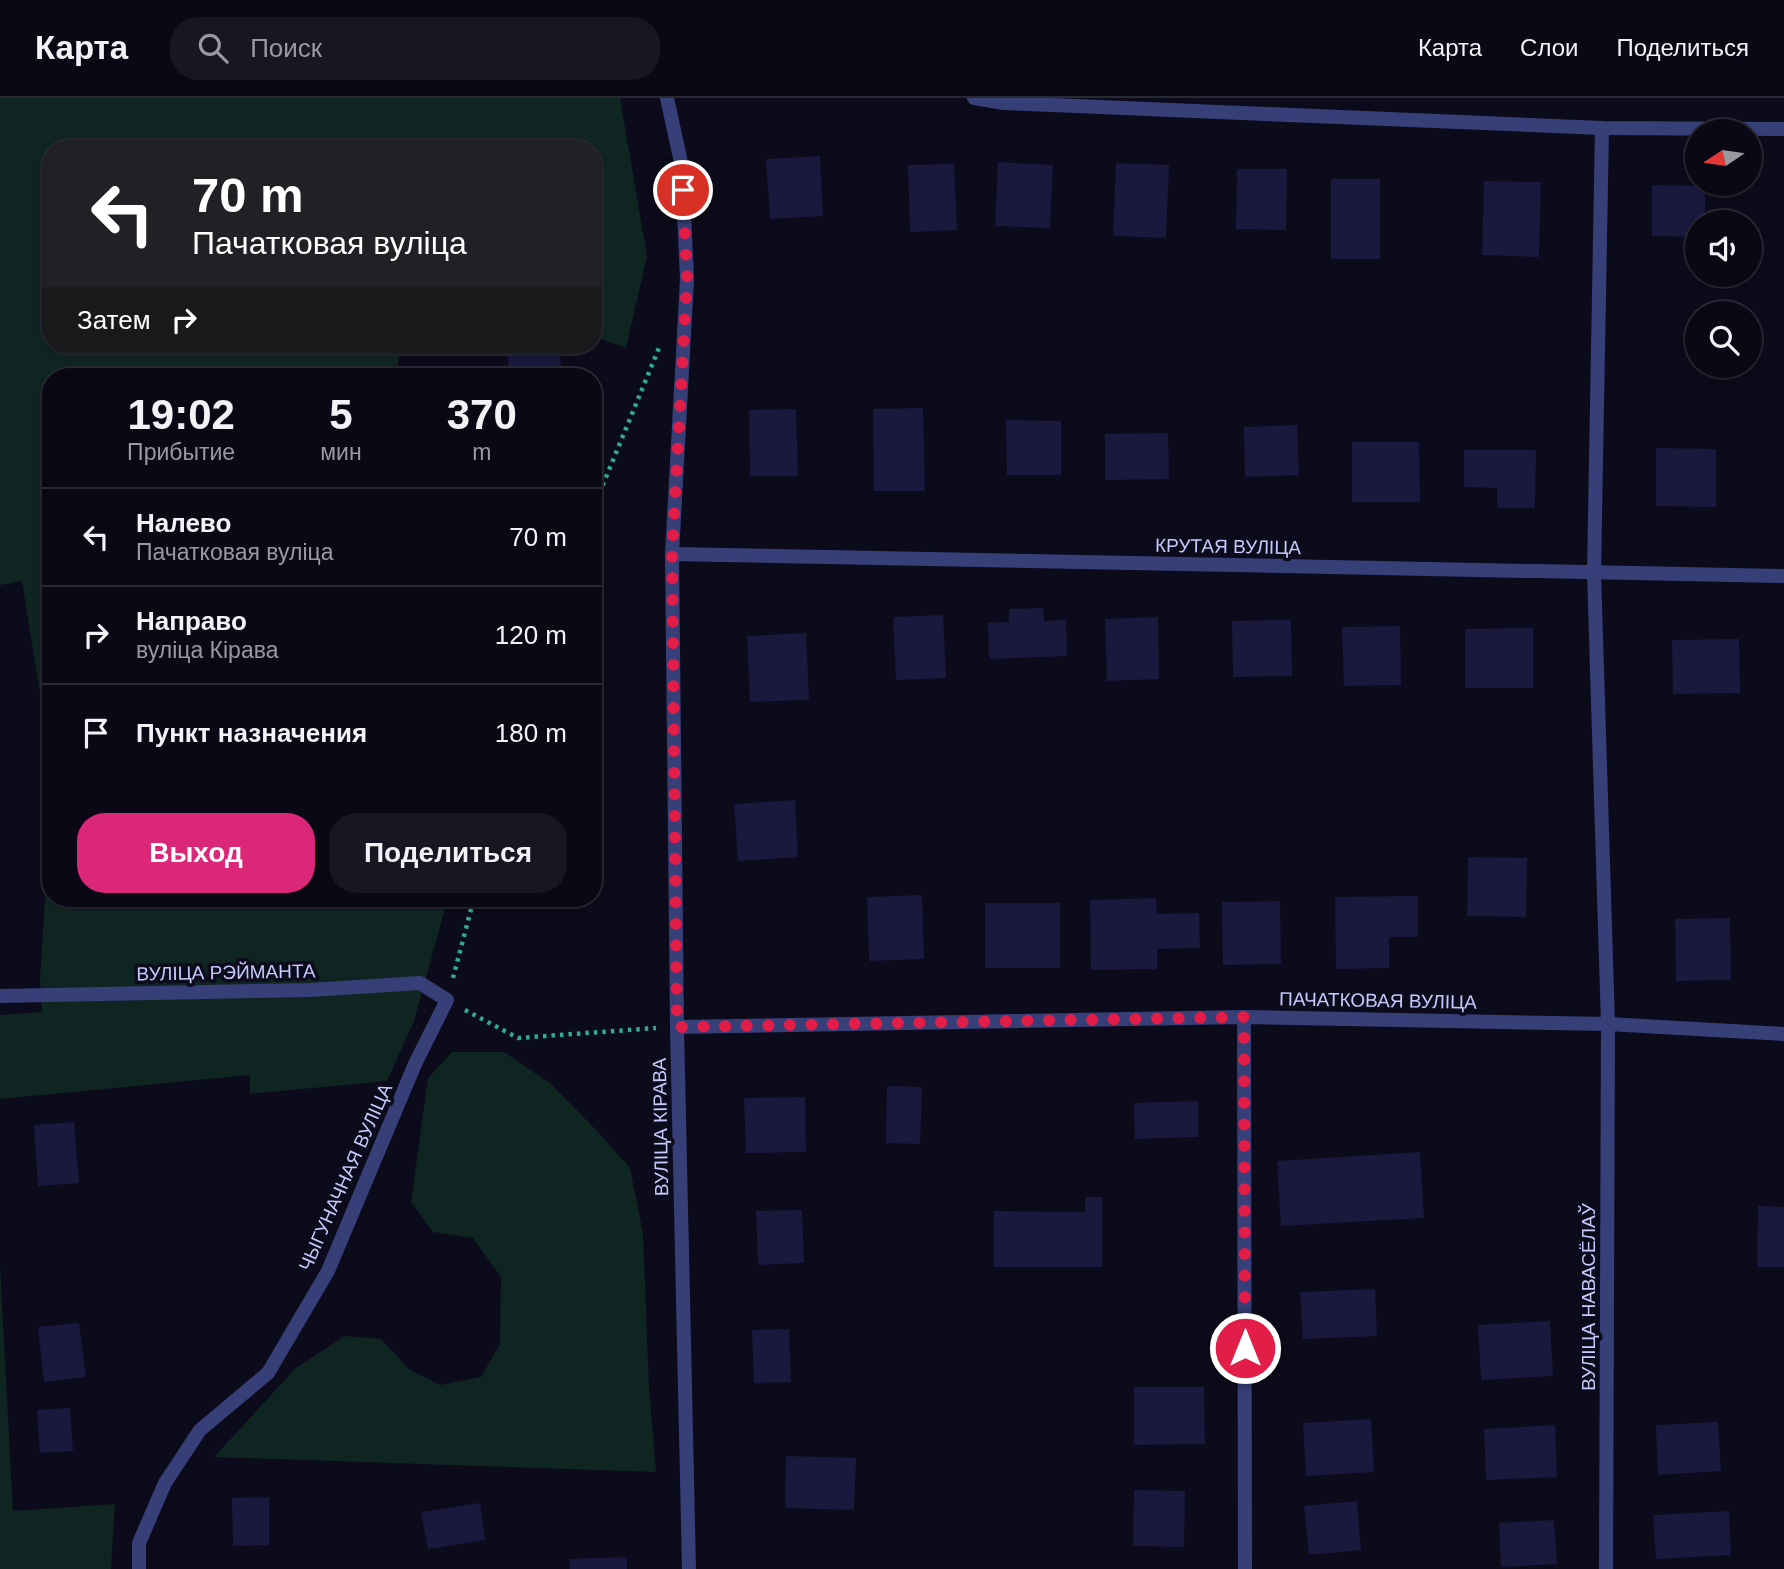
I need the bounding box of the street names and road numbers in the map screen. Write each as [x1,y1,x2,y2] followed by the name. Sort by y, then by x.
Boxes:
[1155,535,1301,558] street label: КРУТАЯ ВУЛІЦА
[136,960,316,985] street label: ВУЛІЦА РЭЙМАНТА
[1279,988,1477,1013] street label: ПАЧАТКОВАЯ ВУЛІЦА
[649,1057,672,1196] street label: ВУЛІЦА КІРАВА
[295,1080,396,1274] street label: ЧЫГУНАЧНАЯ ВУЛІЦА
[1578,1202,1599,1391] street label: ВУЛІЦА НАВАСЁЛАЎ

